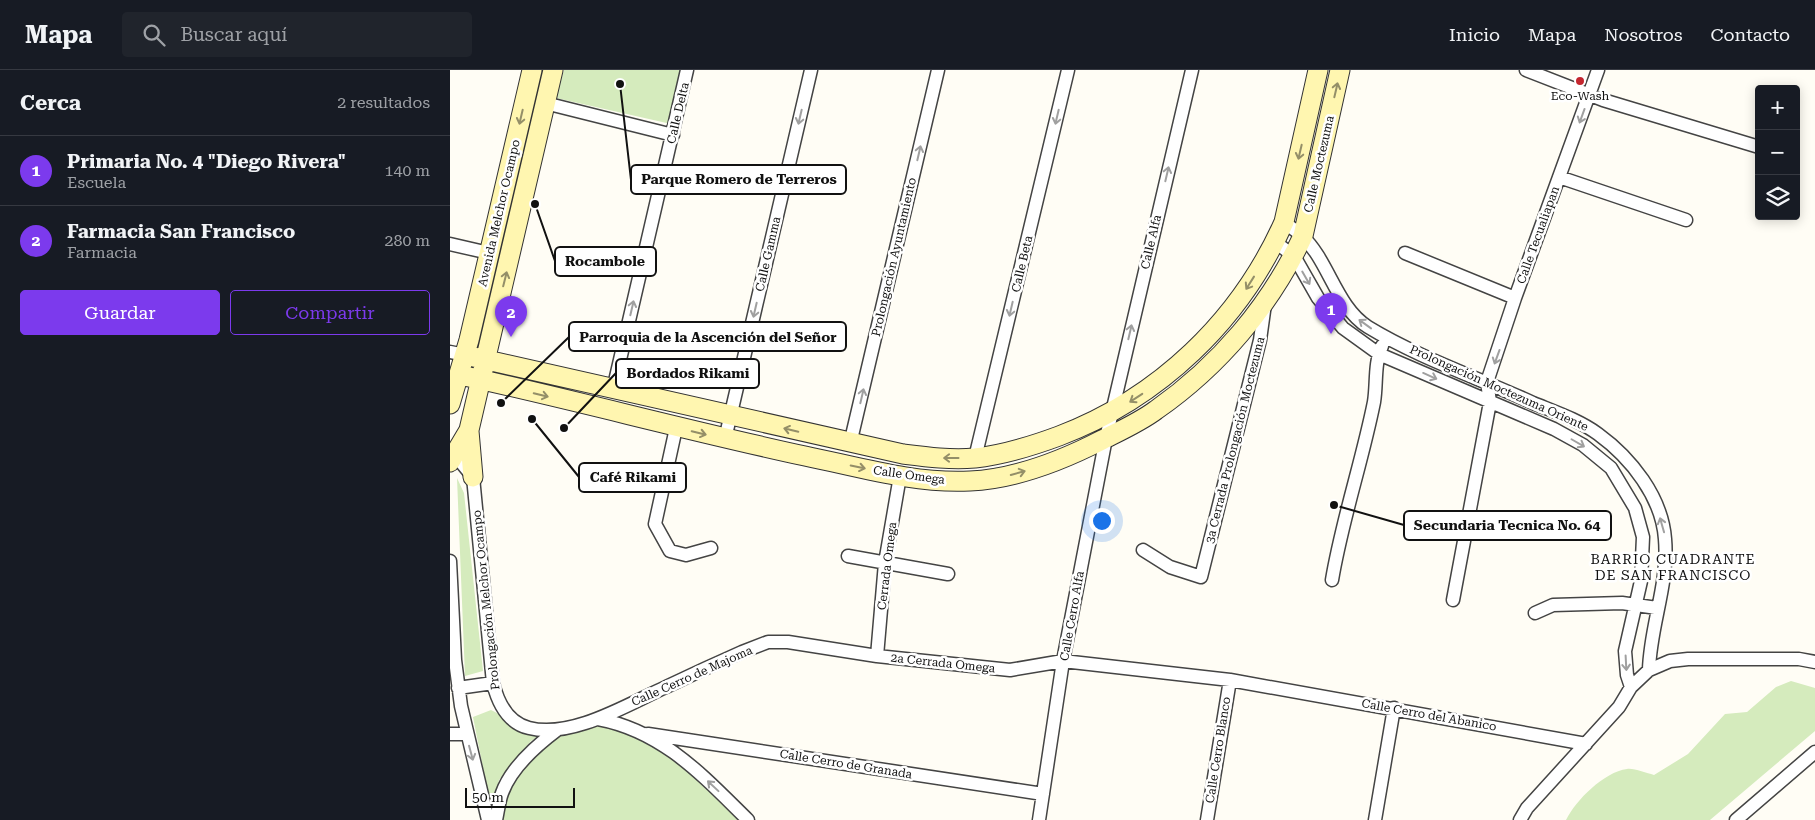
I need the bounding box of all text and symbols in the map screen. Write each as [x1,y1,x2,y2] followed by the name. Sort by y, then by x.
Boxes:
[122,12,472,57] search box
[25,21,92,49] text: Mapa
[140,21,168,49] icon: search
[180,23,287,46] text: Buscar aquí
[1449,24,1500,45] text: Inicio
[1528,24,1576,45] text: Mapa
[1604,24,1682,45] text: Nosotros
[1710,24,1790,45] text: Contacto
[1574,75,1586,87] marker: Eco-Wash
[664,80,692,145] street label: Calle Delta
[1332,83,1341,99] one-way arrow
[1755,85,1800,220] map controls
[1755,85,1800,130] button: +
[1551,89,1609,103] place label: Eco-Wash
[20,91,81,115] text: Cerca
[337,93,430,112] text: 2 resultados
[1577,108,1586,123] one-way arrow
[516,109,525,125] one-way arrow
[795,109,804,125] one-way arrow
[1052,109,1061,125] one-way arrow
[1301,114,1337,214] street label: Calle Moctezuma
[1755,130,1800,175] button: −
[475,138,523,288] street label: Avenida Melchor Ocampo
[1294,143,1304,159] one-way arrow
[915,145,924,161] one-way arrow
[67,150,346,173] text: Primaria No. 4 "Diego Rivera"
[32,161,40,180] text: 1
[384,161,430,180] text: 140 m
[631,165,846,194] callout: Parque Romero de Terreros
[1163,167,1172,183] one-way arrow
[641,171,837,187] text: Parque Romero de Terreros
[67,173,126,192] text: Escuela
[1755,175,1800,220] button: layers
[869,176,919,338] street label: Prolongación Ayuntamiento
[1514,184,1562,286] street label: Calle Tecualiapan
[1138,213,1164,271] street label: Calle Alfa
[753,215,784,293] street label: Calle Gamma
[67,220,295,243] text: Farmacia San Francisco
[32,231,40,250] text: 2
[384,231,430,250] text: 280 m
[1009,234,1035,294] street label: Calle Beta
[67,243,137,262] text: Farmacia
[555,247,656,276] callout: Rocambole
[565,253,645,269] text: Rocambole
[1302,270,1312,284] one-way arrow
[501,271,510,287] one-way arrow
[1244,276,1254,290] one-way arrow
[20,290,220,335] button: Guardar
[230,290,430,335] button: Compartir
[1315,293,1347,334] pin: 1
[495,296,527,337] pin: 2
[628,301,637,317] one-way arrow
[750,301,759,317] one-way arrow
[1006,301,1015,317] one-way arrow
[1359,318,1372,329] one-way arrow
[569,322,846,351] callout: Parroquia de la Ascención del Señor
[1126,325,1135,341] one-way arrow
[579,329,837,345] text: Parroquia de la Ascención del Señor
[1203,335,1268,545] street label: 3a Cerrada Prolongación Moctezuma
[1408,342,1591,434] street label: Prolongación Moctezuma Oriente
[1492,349,1501,364] one-way arrow
[616,359,759,388] callout: Bordados Rikami
[627,365,750,381] text: Bordados Rikami
[1422,372,1437,382] one-way arrow
[858,389,867,405] one-way arrow
[532,391,548,400] one-way arrow
[1130,393,1144,403] one-way arrow
[784,425,800,435] one-way arrow
[690,429,706,438] one-way arrow
[1571,438,1585,448] one-way arrow
[943,453,960,463] one-way arrow
[579,463,686,492] callout: Café Rikami
[849,463,865,472] one-way arrow
[872,463,946,487] street label: Calle Omega
[1010,467,1026,477] one-way arrow
[590,469,677,485] text: Café Rikami
[1089,508,1115,534] your location
[470,509,502,691] street label: Prolongación Melchor Ocampo
[1404,511,1611,540] callout: Secundaria Tecnica No. 64
[1414,517,1600,533] text: Secundaria Tecnica No. 64
[1657,518,1666,534] one-way arrow
[875,521,899,611] street label: Cerrada Omega
[1590,551,1756,583] district label: BARRIO CUADRANTE DE SAN FRANCISCO
[1057,570,1087,662] street label: Calle Cerro Alfa
[629,643,755,709] street label: Calle Cerro de Majoma
[890,651,996,676] street label: 2a Cerrada Omega
[1621,655,1630,671] one-way arrow
[1203,696,1233,804] street label: Calle Cerro Blanco
[1360,696,1498,734] street label: Calle Cerro del Abanico
[467,745,476,761] one-way arrow
[779,747,914,781] street label: Calle Cerro de Granada
[707,780,720,792] one-way arrow
[465,785,575,808] scale bar
[472,789,504,805] text: 50 m

